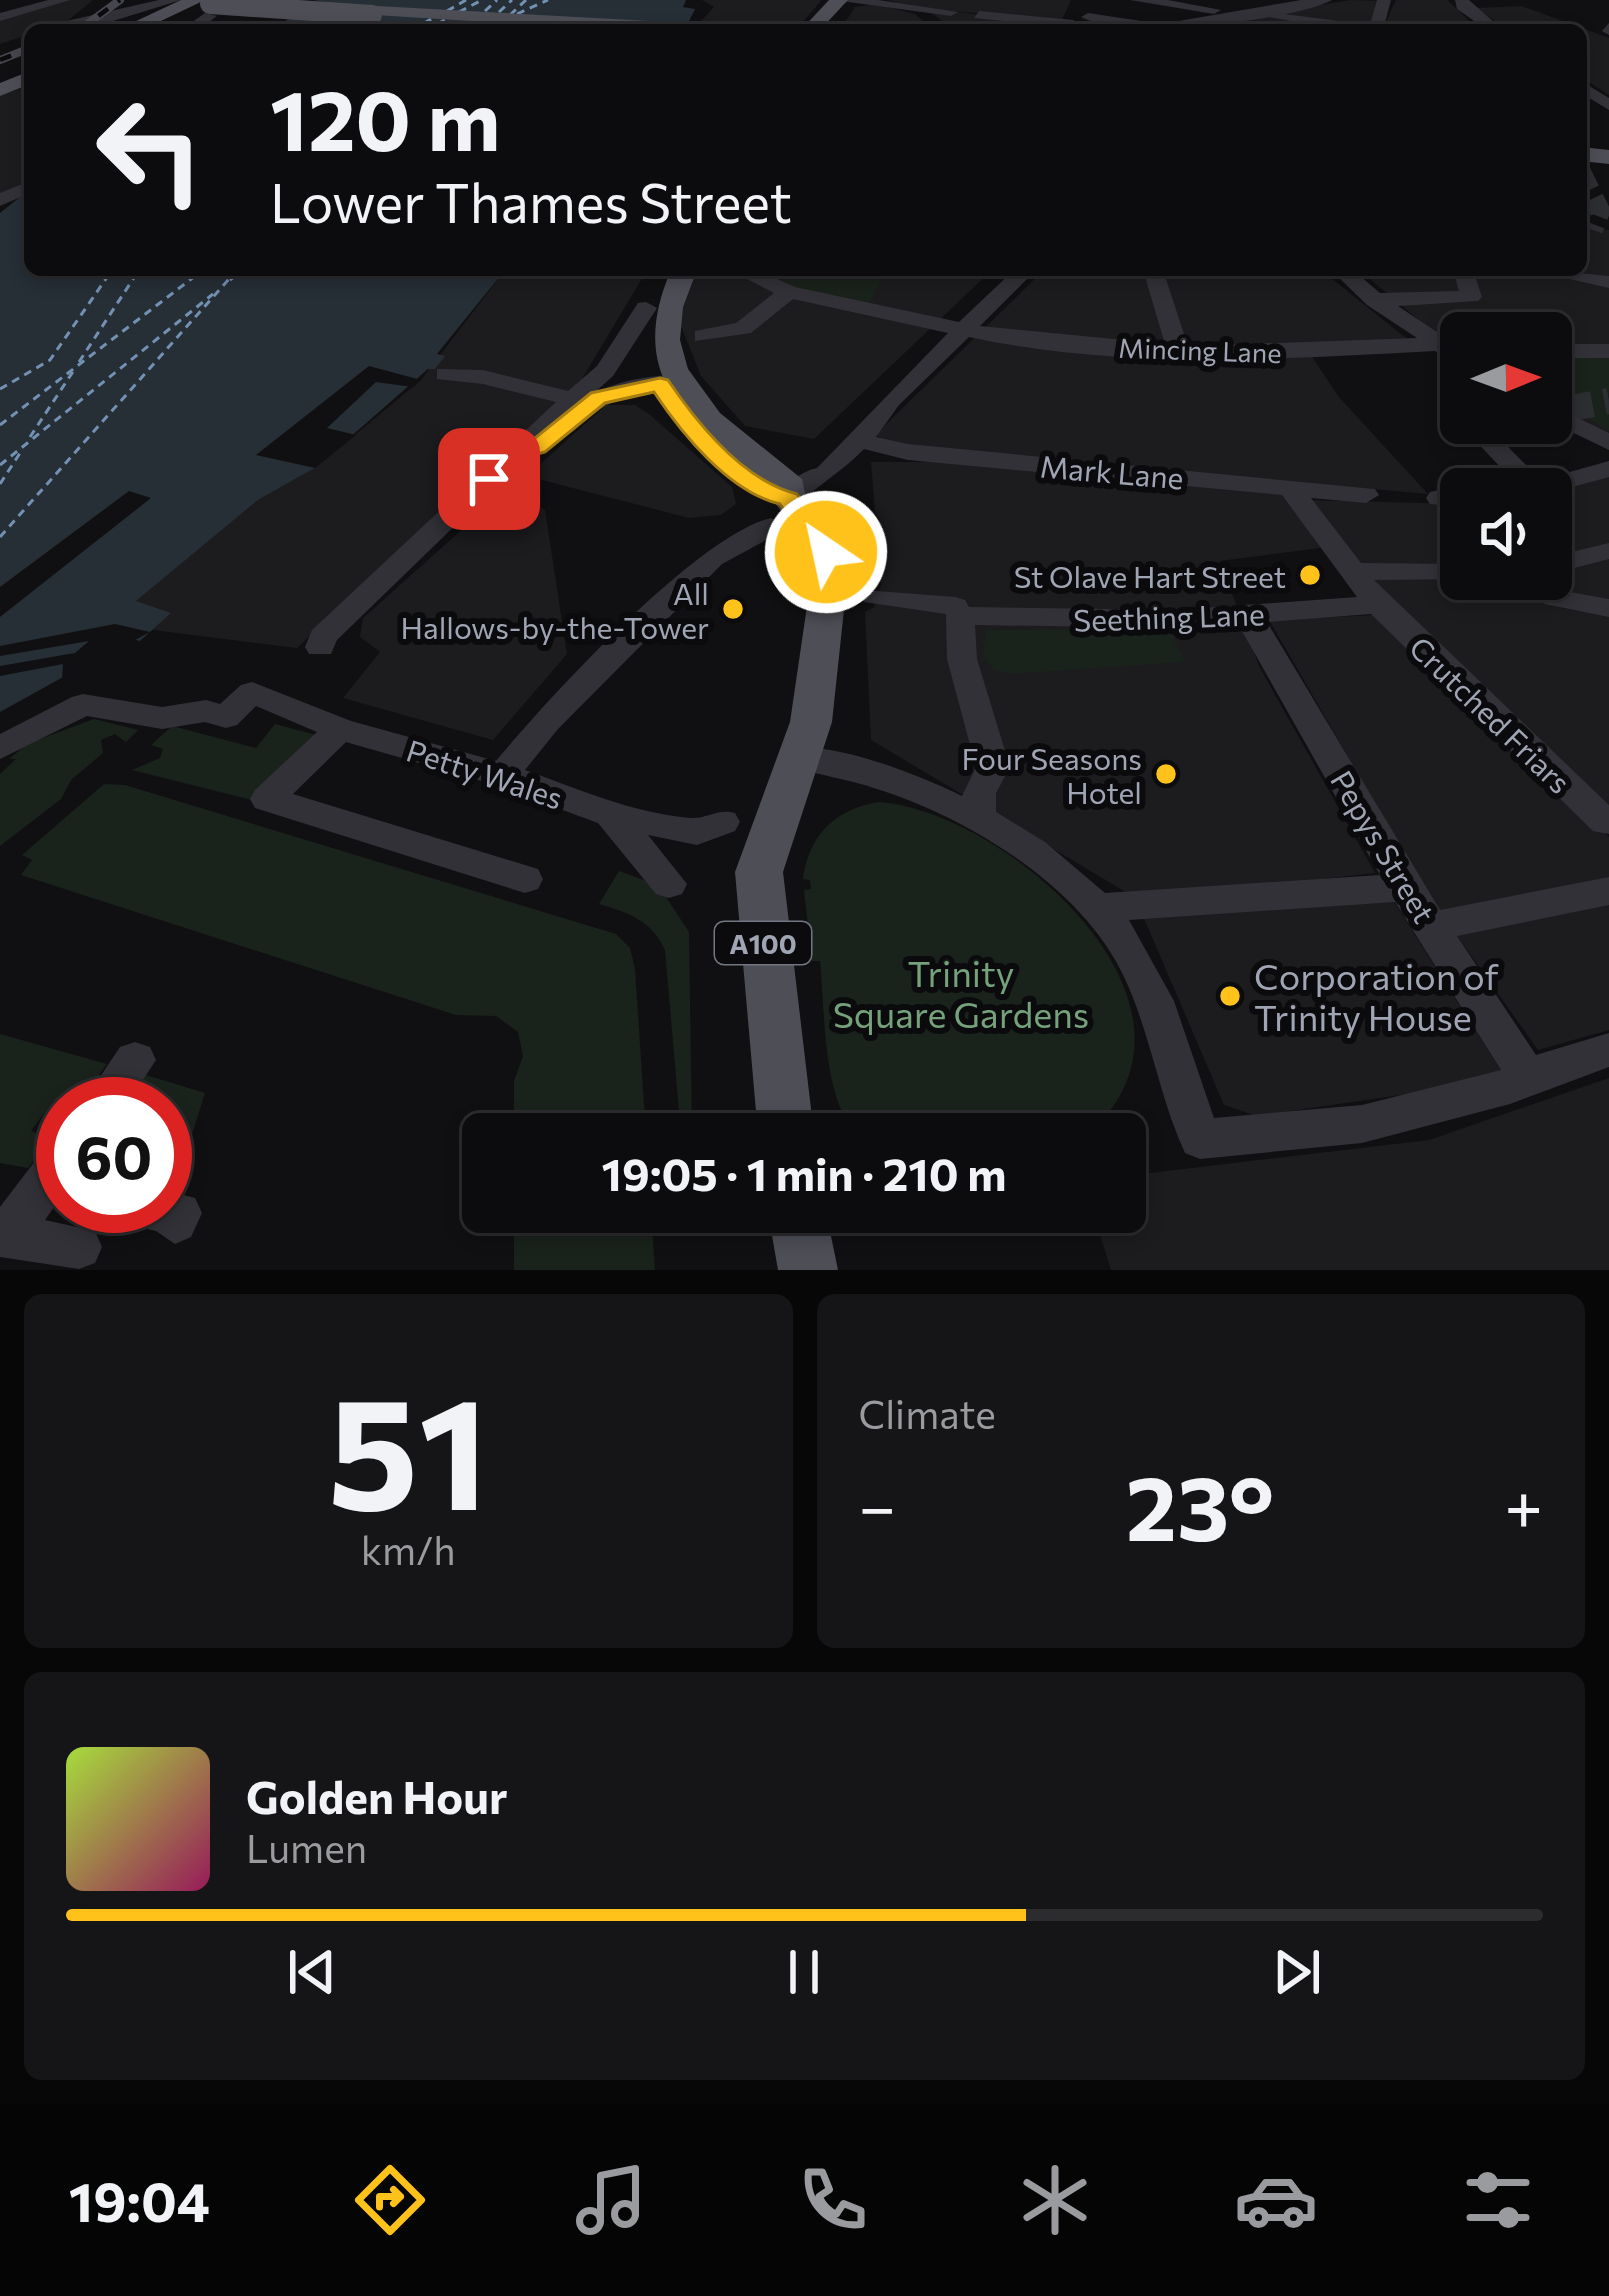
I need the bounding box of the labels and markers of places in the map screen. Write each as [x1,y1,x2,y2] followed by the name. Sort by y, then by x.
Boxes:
[438,428,540,530] pin
[1014,557,1286,594] place label: St Olave Hart Street
[1297,562,1323,588] marker: St Olave Hart Street
[400,574,709,645] place label: All Hallows-by-the-Tower
[720,596,746,622] marker: All Hallows-by-the-Tower
[962,739,1142,810] place label: Four Seasons Hotel
[1153,761,1179,787] marker: Four Seasons Hotel
[1254,953,1499,1038] place label: Corporation of Trinity House
[1217,983,1243,1009] marker: Corporation of Trinity House

